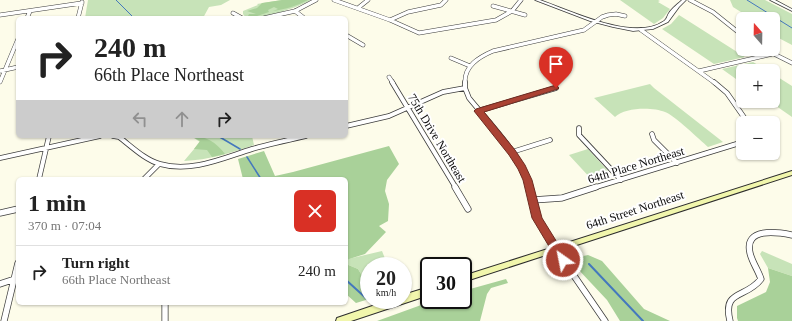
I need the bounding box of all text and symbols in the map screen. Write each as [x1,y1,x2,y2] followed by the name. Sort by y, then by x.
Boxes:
[736,12,780,56] north arrow
[736,12,780,160] map controls
[28,32,80,84] icon: right
[94,32,166,63] text: 240 m
[539,47,573,88] pin
[545,53,567,75] icon: arrive
[736,64,780,108] button: +
[94,65,244,85] text: 66th Place Northeast
[405,91,469,186] street label: 75th Drive Northeast
[129,108,151,130] icon: left
[171,108,193,130] icon: ahead
[213,108,235,130] icon: right
[736,116,780,160] button: −
[586,143,686,186] street label: 64th Place Northeast
[584,187,686,232] street label: 64th Street Northeast
[28,190,86,216] text: 1 min
[294,190,336,232] button: close
[28,218,101,233] text: 370 m · 07:04
[542,239,584,281] position arrow
[62,255,129,271] text: Turn right
[420,257,472,309] speed limit sign: 30
[28,261,50,283] icon: right
[298,263,336,279] text: 240 m
[376,267,396,289] text: 20
[62,272,170,287] text: 66th Place Northeast
[376,287,396,298] text: km/h

